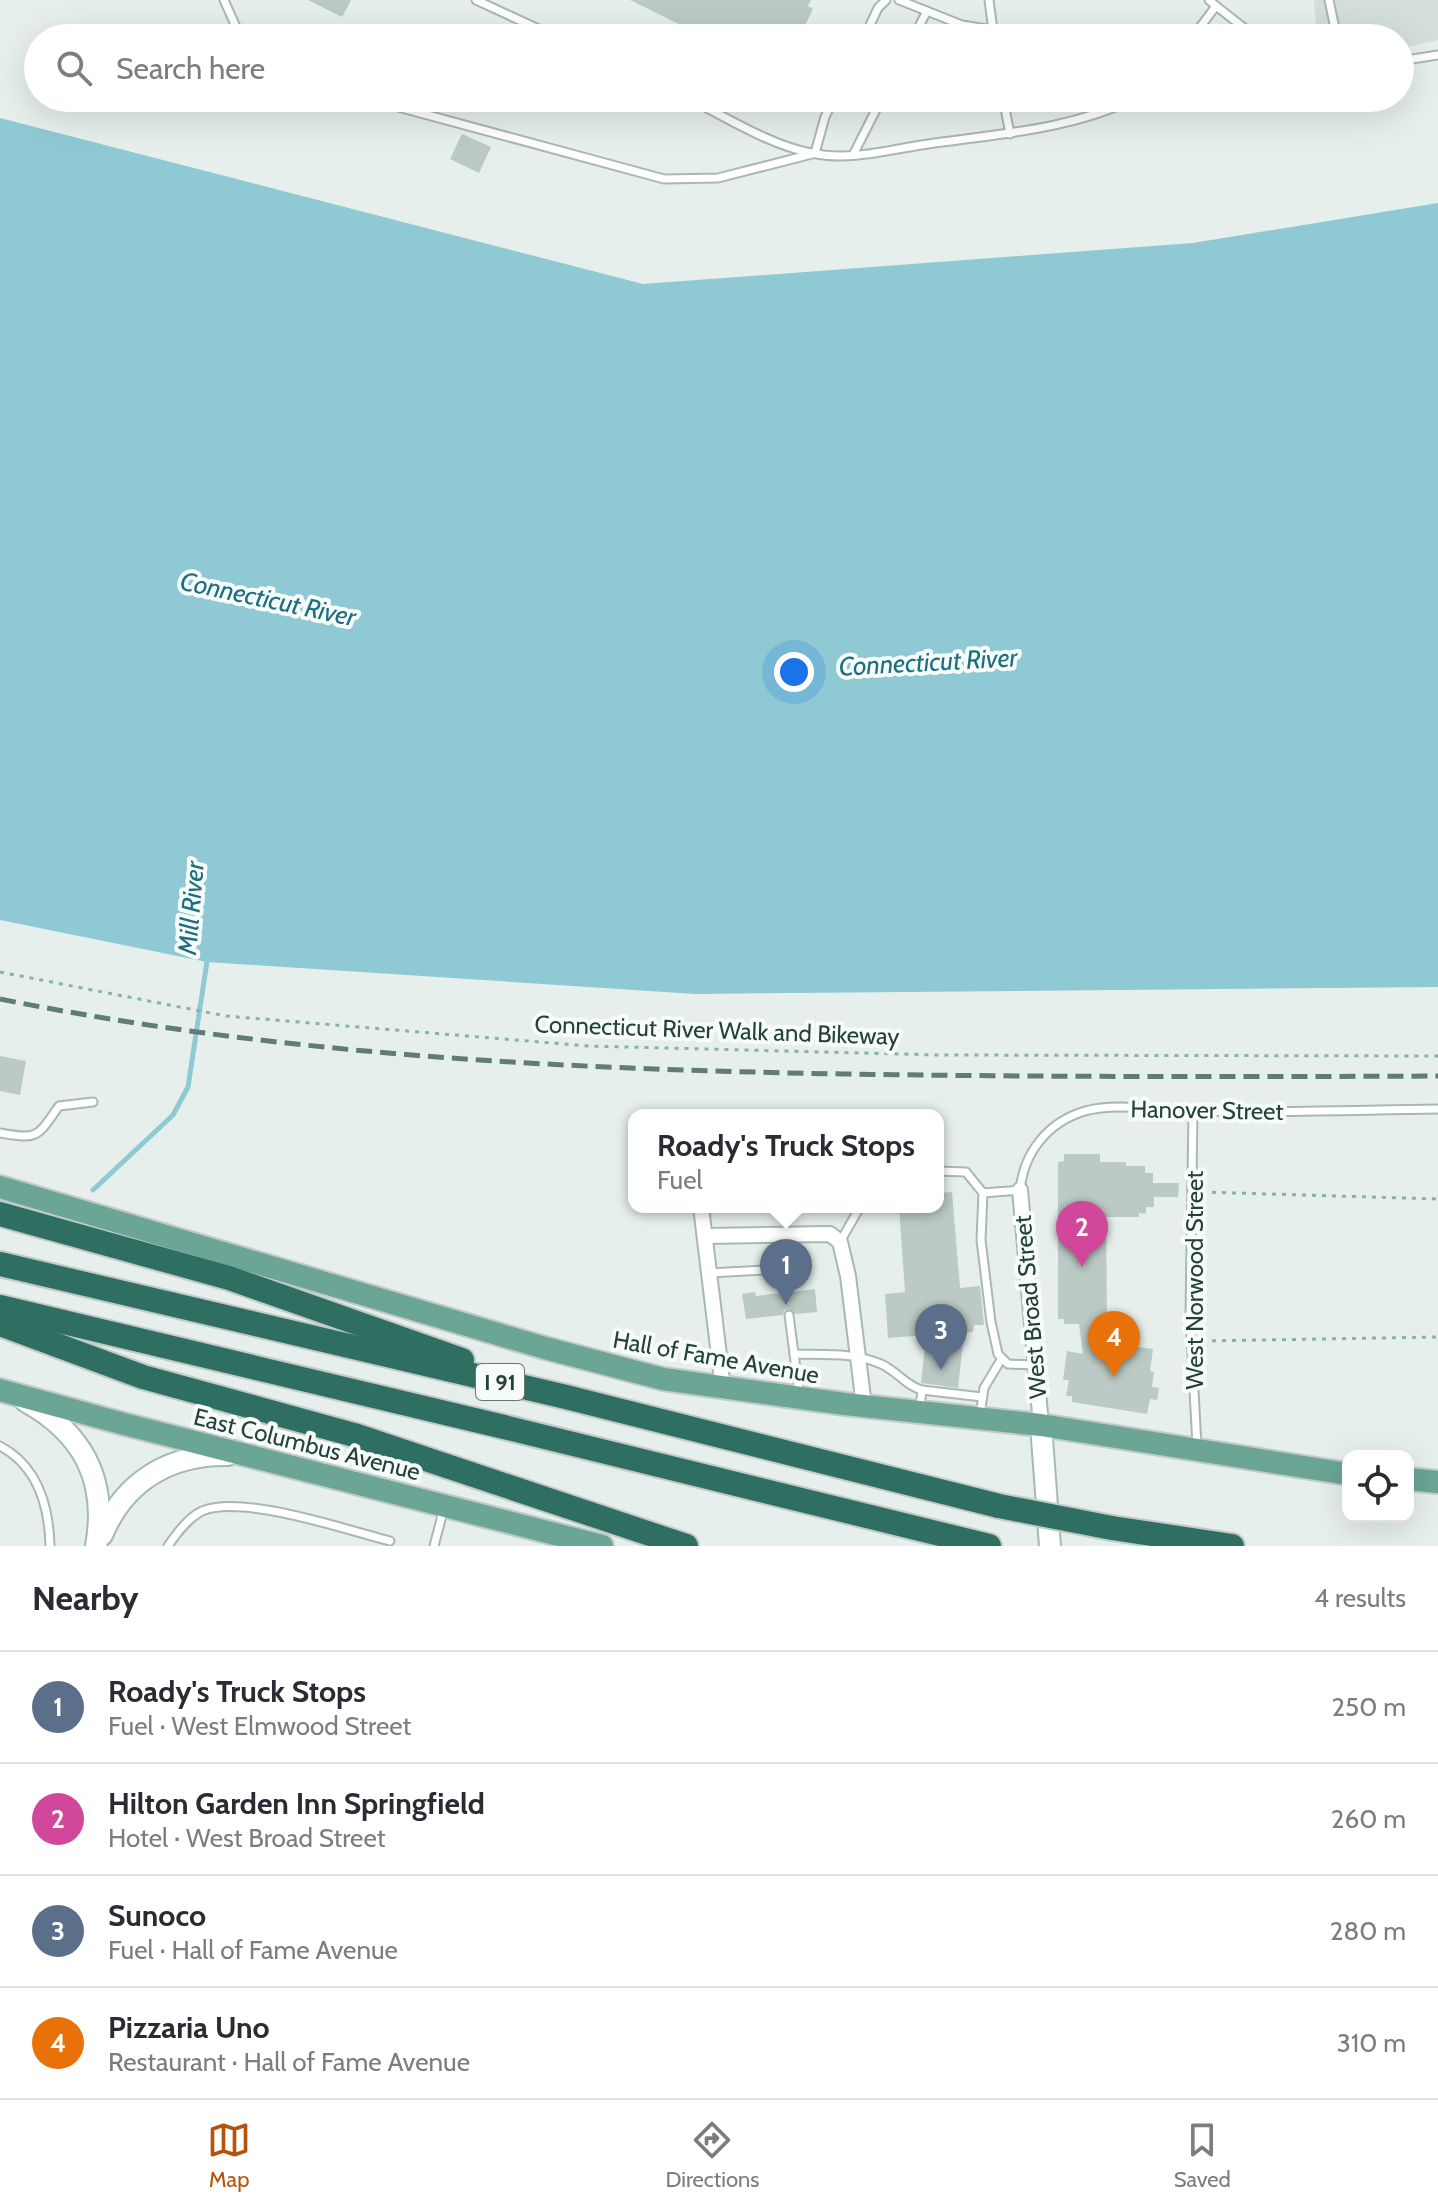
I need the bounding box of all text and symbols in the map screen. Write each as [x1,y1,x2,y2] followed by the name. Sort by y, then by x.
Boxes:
[24,24,1414,112] search box
[52,46,96,90] icon: search
[116,50,265,87] text: Search here
[177,565,360,633] water label: Connecticut River
[838,641,1019,683] water label: Connecticut River
[774,652,814,692] your location
[171,859,211,957] water label: Mill River
[534,1009,900,1051] street label: Connecticut River Walk and Bikeway
[1130,1094,1284,1126] street label: Hanover Street
[628,1109,944,1213] popup
[657,1127,915,1164] text: Roady's Truck Stops
[657,1164,703,1196] text: Fuel
[1180,1171,1209,1389] street label: West Norwood Street
[1056,1201,1108,1267] pin: 2
[1008,1214,1052,1400] street label: West Broad Street
[760,1239,812,1305] pin: 1
[915,1304,967,1370] pin: 3
[1088,1311,1140,1377] pin: 4
[611,1325,821,1389] street label: Hall of Fame Avenue
[476,1364,524,1400] road number: I 91
[191,1402,423,1486] street label: East Columbus Avenue
[1342,1450,1414,1522] map controls
[1342,1450,1414,1522] button: locate
[32,1577,139,1619] text: Nearby
[1314,1582,1406,1614] text: 4 results
[108,1673,366,1710] text: Roady's Truck Stops
[53,1691,63,1723] text: 1
[1332,1691,1406,1723] text: 250 m
[108,1710,411,1742] text: Fuel · West Elmwood Street
[108,1785,485,1822] text: Hilton Garden Inn Springfield
[51,1803,65,1835] text: 2
[1331,1803,1406,1835] text: 260 m
[108,1822,386,1854] text: Hotel · West Broad Street
[108,1897,206,1934] text: Sunoco
[51,1915,65,1947] text: 3
[1330,1915,1406,1947] text: 280 m
[108,1934,398,1966] text: Fuel · Hall of Fame Avenue
[108,2009,270,2046] text: Pizzaria Uno
[50,2027,66,2059] text: 4
[1337,2027,1406,2059] text: 310 m
[108,2046,470,2078] text: Restaurant · Hall of Fame Avenue
[207,2118,251,2193] tab: Map
[665,2118,759,2193] tab: Directions
[1174,2118,1231,2193] tab: Saved

